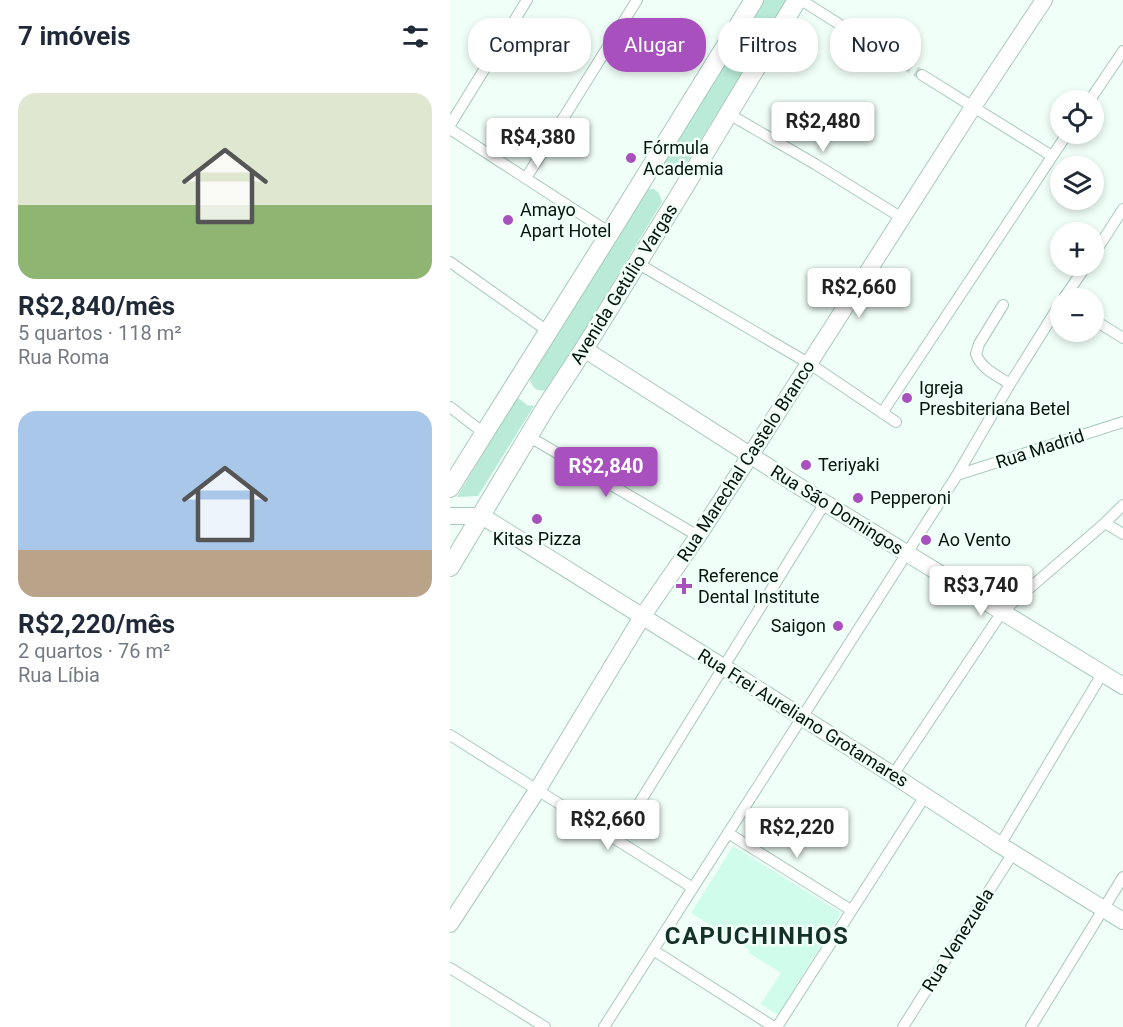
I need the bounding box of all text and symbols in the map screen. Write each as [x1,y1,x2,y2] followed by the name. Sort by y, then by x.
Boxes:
[468,18,591,72] chip: Comprar
[603,18,706,72] chip: Alugar
[718,18,818,72] chip: Filtros
[830,18,921,72] chip: Novo
[399,20,432,53] icon: filters
[18,21,131,51] text: 7 imóveis
[1050,90,1104,342] map controls
[1050,90,1104,144] button: locate
[768,102,878,153] pin: R$2,480
[785,109,861,133] text: R$2,480
[483,118,593,169] pin: R$4,380
[500,125,576,149] text: R$4,380
[171,132,279,240] icon: home
[643,137,724,179] place label: Fórmula Academia
[624,151,638,165] marker: Fórmula Academia
[1050,156,1104,210] button: layers
[520,199,611,241] place label: Amayo Apart Hotel
[566,200,682,368] street label: Avenida Getúlio Vargas
[501,213,515,227] marker: Amayo Apart Hotel
[1050,222,1104,276] button: +
[804,268,914,319] pin: R$2,660
[821,275,897,299] text: R$2,660
[1050,288,1104,342] button: −
[18,291,175,321] text: R$2,840/mês
[18,321,182,345] text: 5 quartos · 118 m²
[18,345,109,369] text: Rua Roma
[673,356,819,565] street label: Rua Marechal Castelo Branco
[919,377,1070,419] place label: Igreja Presbiteriana Betel
[900,391,914,405] marker: Igreja Presbiteriana Betel
[993,424,1087,473] street label: Rua Madrid
[551,447,661,498] pin: R$2,840
[171,450,279,558] icon: home
[568,454,644,478] text: R$2,840
[818,454,880,475] place label: Teriyaki
[799,458,813,472] marker: Teriyaki
[767,460,907,559] street label: Rua São Domingos
[870,487,951,508] place label: Pepperoni
[851,491,865,505] marker: Pepperoni
[530,512,544,526] marker: Kitas Pizza
[493,528,581,549] place label: Kitas Pizza
[938,529,1011,550] place label: Ao Vento
[919,533,933,547] marker: Ao Vento
[698,565,819,607] place label: Reference Dental Institute
[926,566,1036,617] pin: R$3,740
[943,573,1019,597] text: R$3,740
[675,577,693,595] marker: Reference Dental Institute
[18,609,175,639] text: R$2,220/mês
[771,615,826,636] place label: Saigon
[831,619,845,633] marker: Saigon
[18,639,170,663] text: 2 quartos · 76 m²
[694,644,912,791] street label: Rua Frei Aureliano Grotamares
[18,663,100,687] text: Rua Líbia
[553,800,663,851] pin: R$2,660
[570,807,646,831] text: R$2,660
[742,808,852,859] pin: R$2,220
[759,815,835,839] text: R$2,220
[917,884,998,995] street label: Rua Venezuela
[665,922,849,950] district label: CAPUCHINHOS

